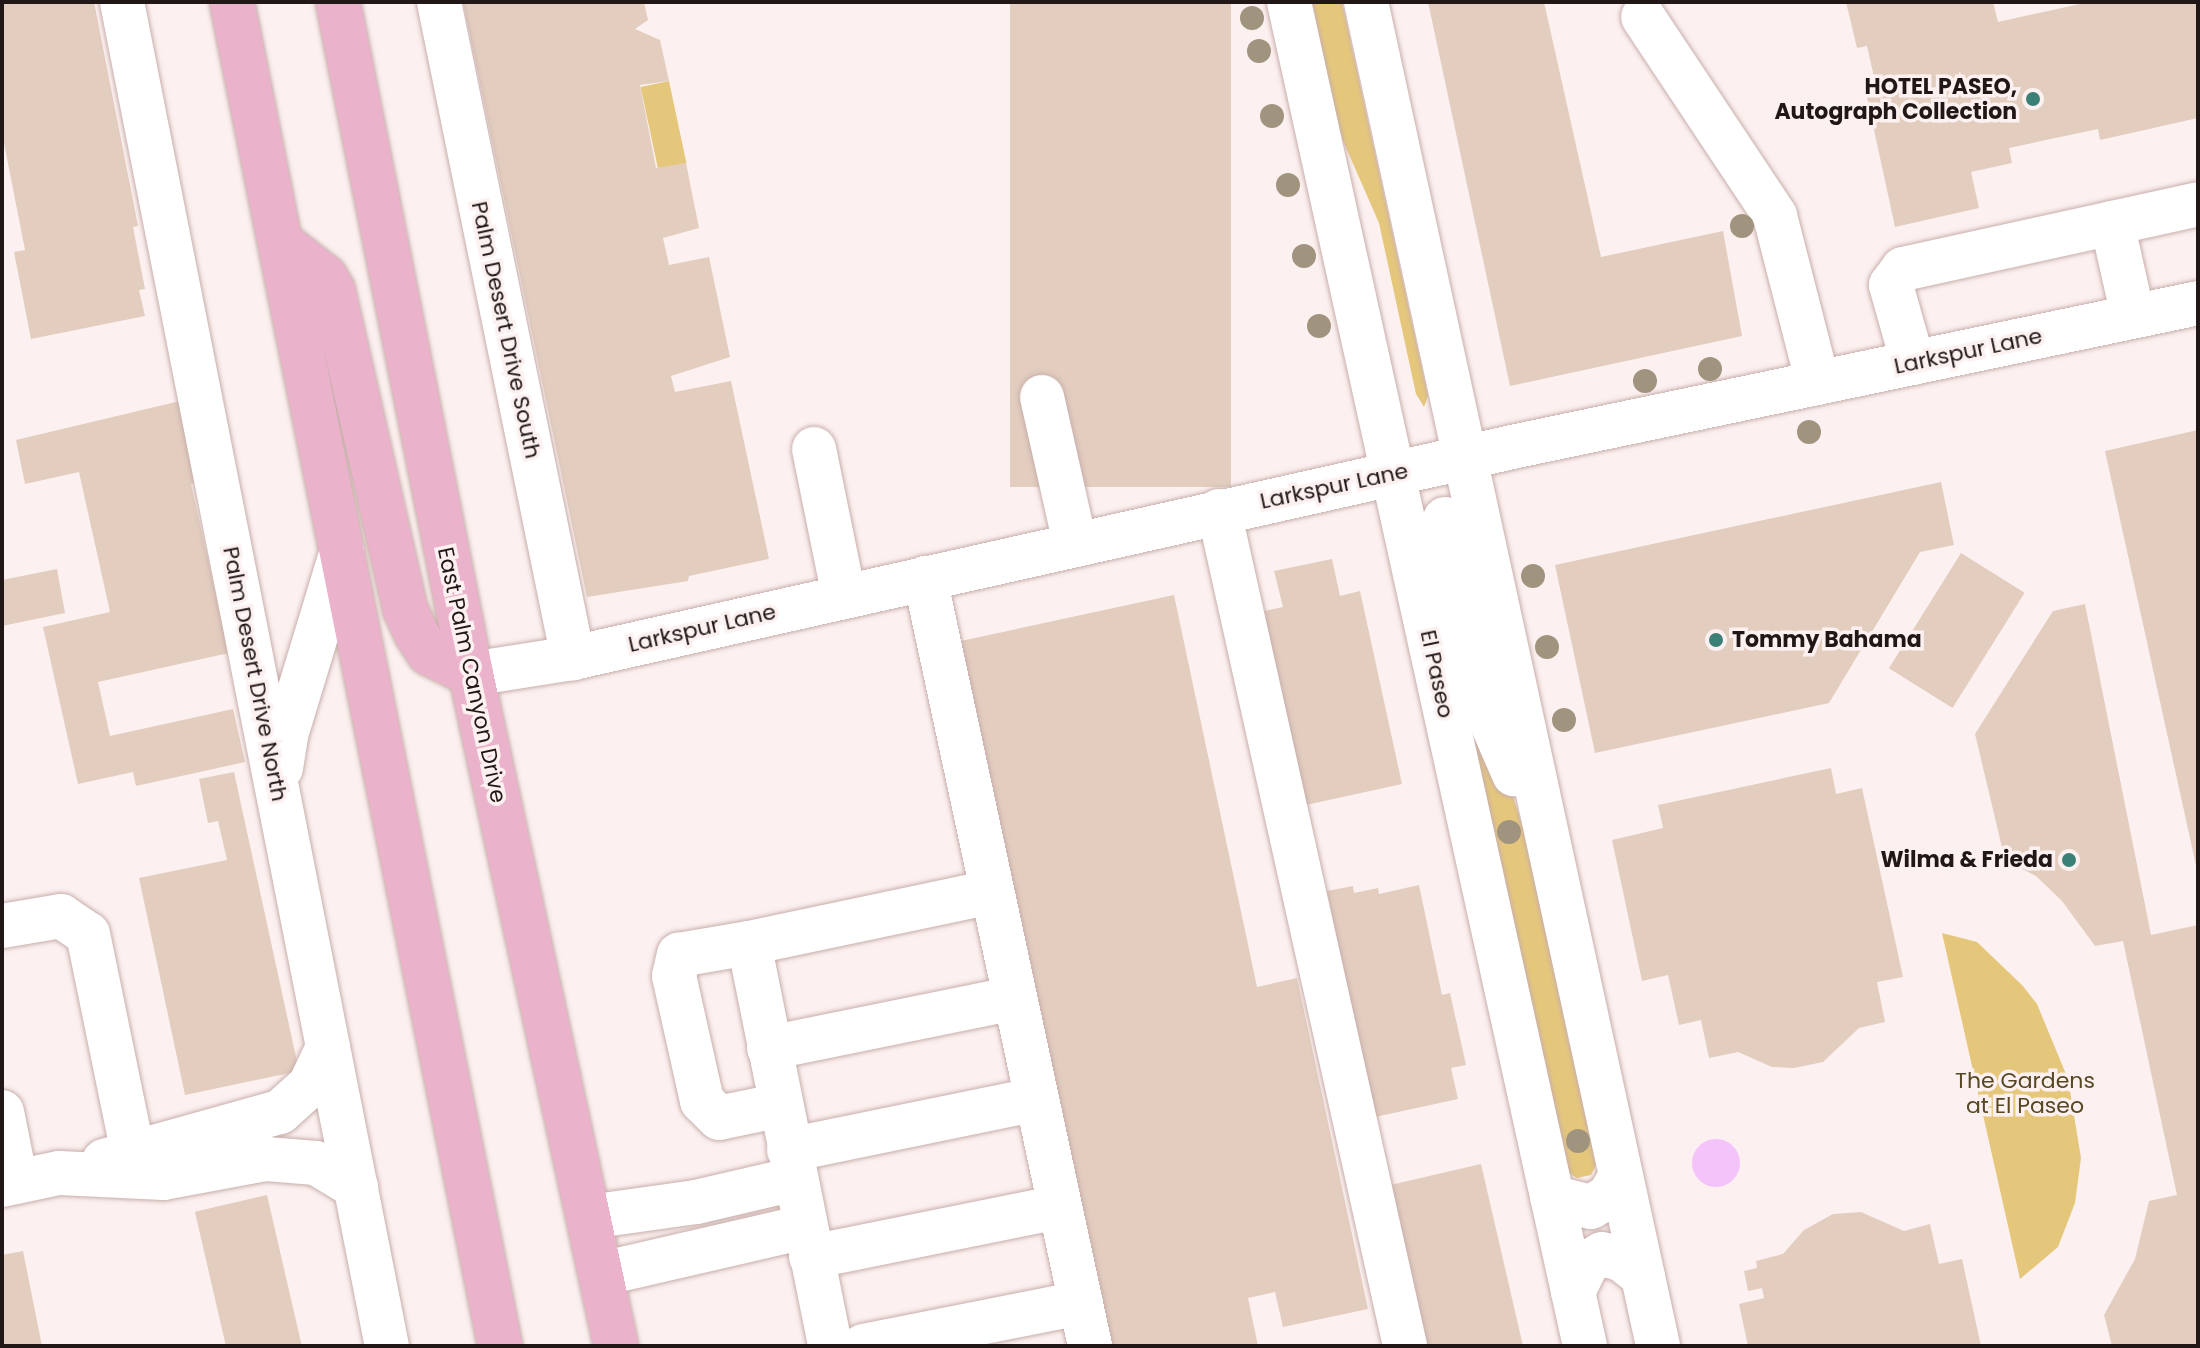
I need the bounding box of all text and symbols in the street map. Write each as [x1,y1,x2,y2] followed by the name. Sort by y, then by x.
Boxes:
[1774,73,2017,124] place label: HOTEL PASEO, Autograph Collection
[2024,90,2042,108] marker: HOTEL PASEO, Autograph Collection
[466,199,546,461] street label: Palm Desert Drive South
[1892,322,2044,380] street label: Larkspur Lane
[1258,457,1410,515] street label: Larkspur Lane
[217,544,293,804] street label: Palm Desert Drive North
[432,545,512,805] street label: East Palm Canyon Drive
[626,598,778,658] street label: Larkspur Lane
[1732,627,1922,653] place label: Tommy Bahama
[1415,628,1459,720] street label: El Paseo
[1707,631,1725,649] marker: Tommy Bahama
[1880,847,2053,873] place label: Wilma & Frieda
[2060,851,2078,869] marker: Wilma & Frieda
[1955,1067,2095,1118] park label: The Gardens at El Paseo

